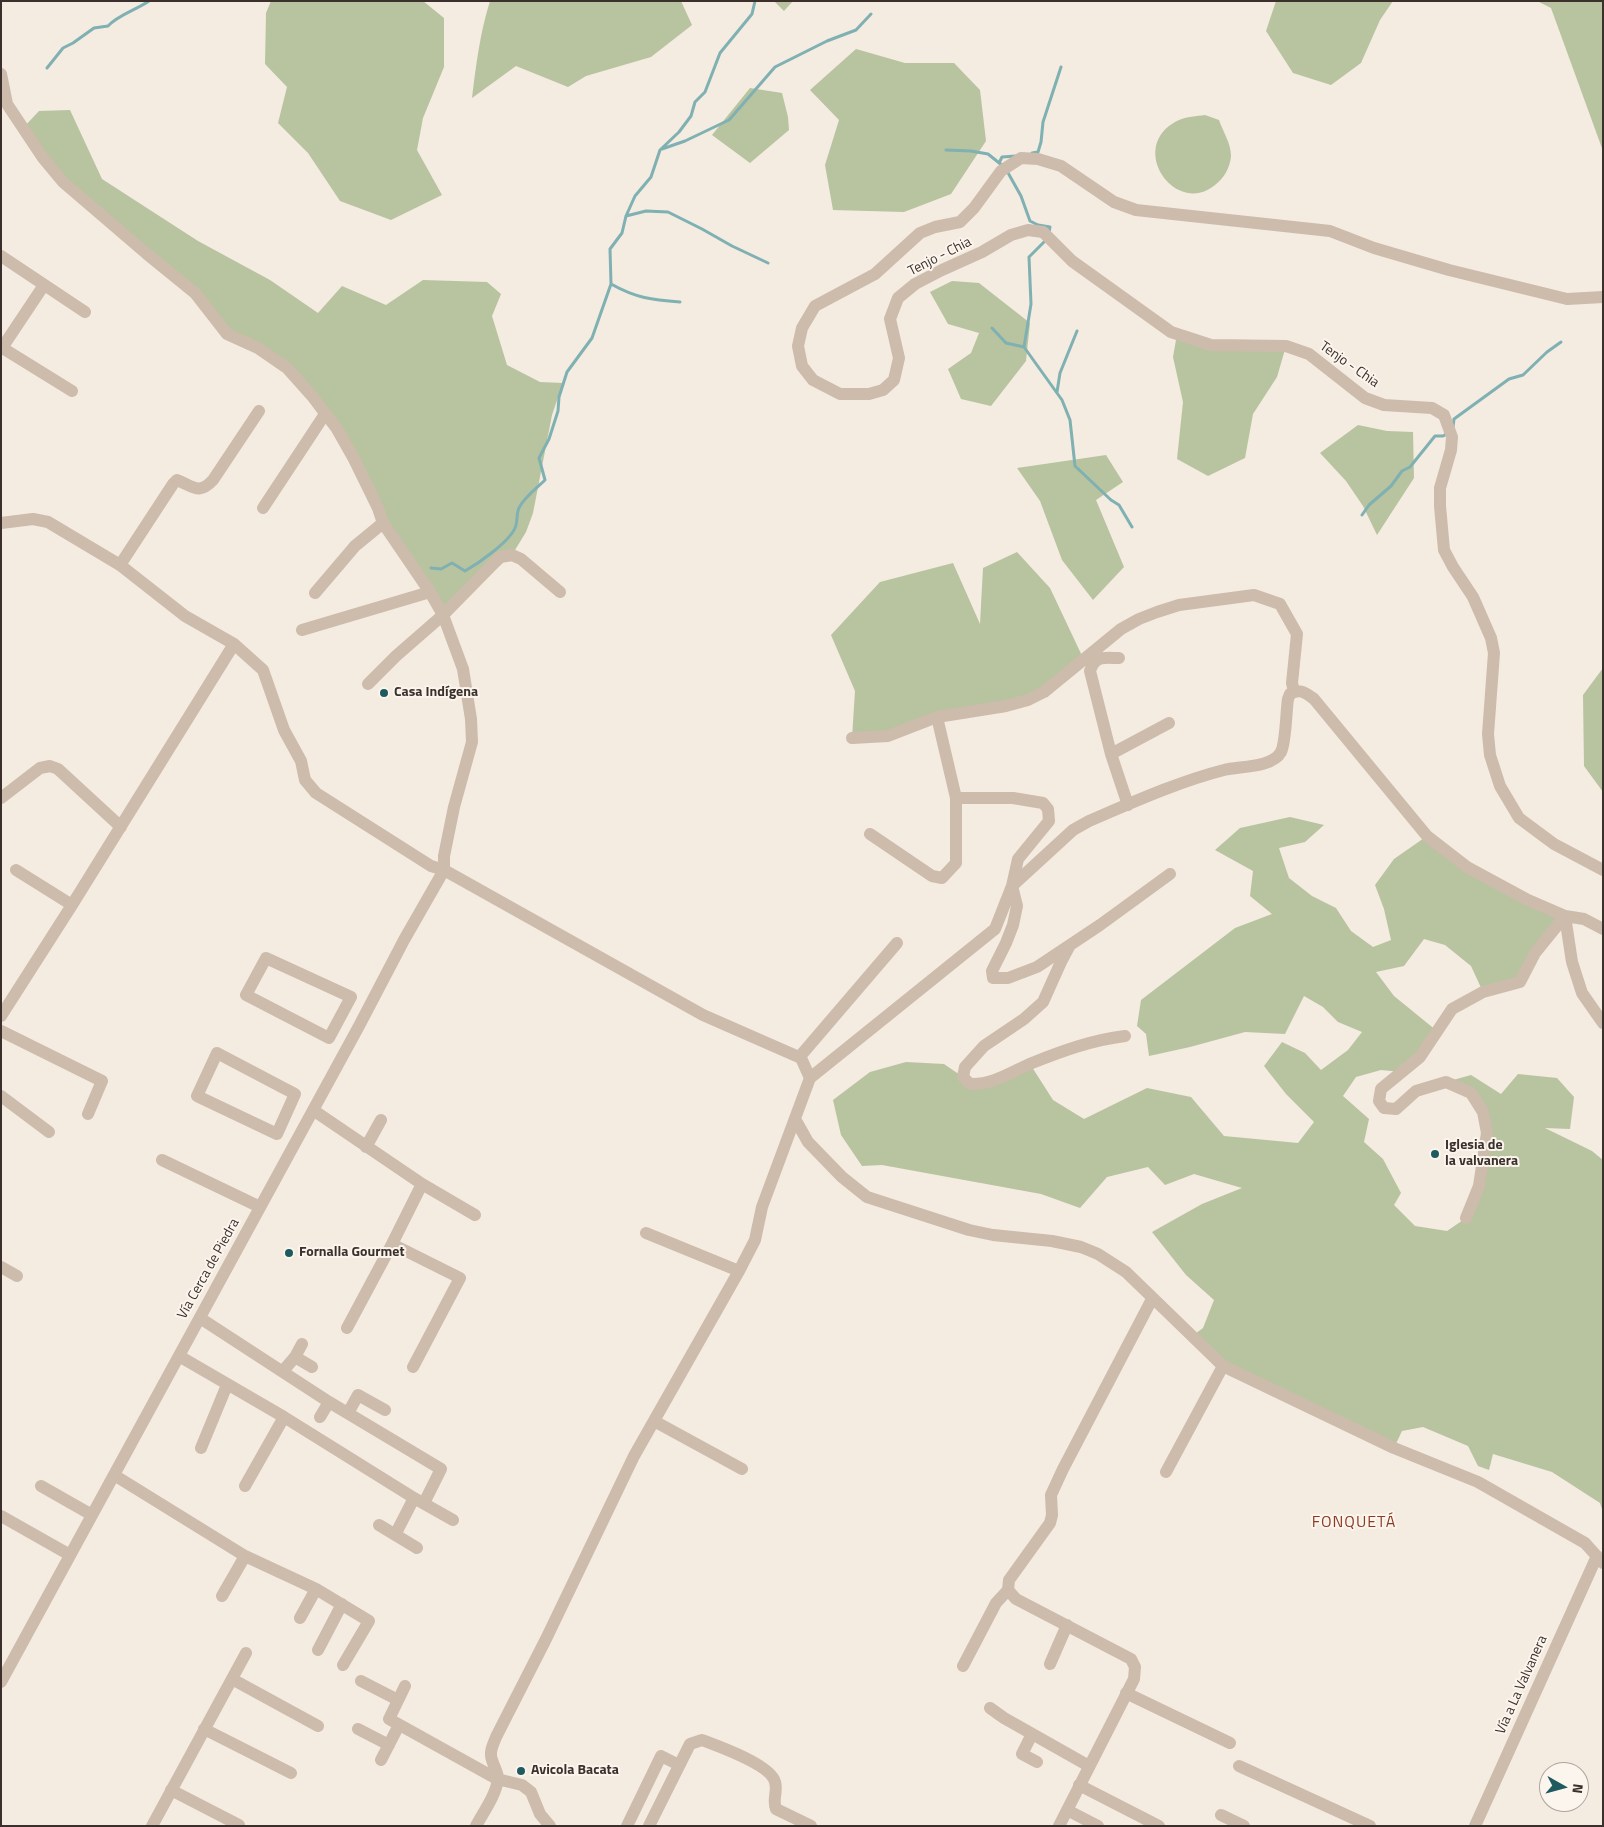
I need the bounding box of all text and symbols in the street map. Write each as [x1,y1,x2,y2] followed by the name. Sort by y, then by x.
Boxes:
[906,234,974,280] street label: Tenjo - Chia
[1316,338,1382,392] street label: Tenjo - Chia
[394,685,478,701] place label: Casa Indígena
[378,687,390,699] marker: Casa Indígena
[1445,1138,1518,1170] place label: Iglesia de la valvanera
[1429,1148,1441,1160] marker: Iglesia de la valvanera
[175,1216,243,1322] street label: Vía Cerca de Piedra
[299,1245,404,1261] place label: Fornalla Gourmet
[283,1247,295,1259] marker: Fornalla Gourmet
[1311,1513,1397,1533] district label: FONQUETÁ
[1493,1633,1551,1737] street label: Vía a La Valvanera
[1539,1762,1589,1812] north arrow
[531,1763,619,1779] place label: Avicola Bacata
[515,1765,527,1777] marker: Avicola Bacata
[1567,1783,1589,1795] text: N

